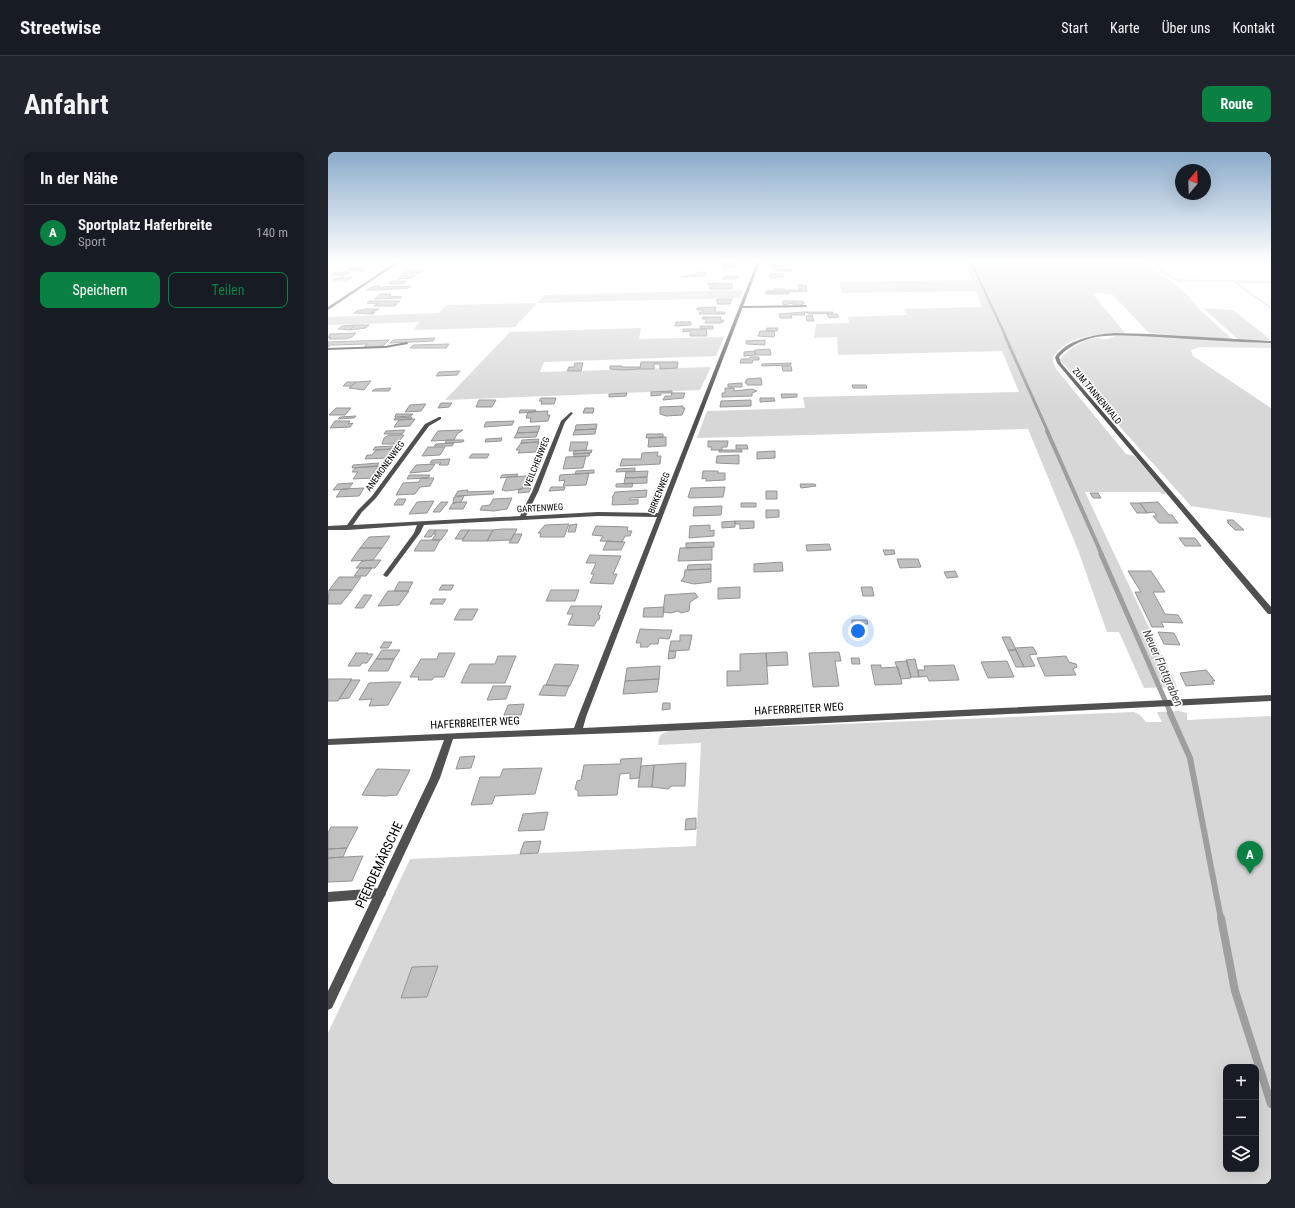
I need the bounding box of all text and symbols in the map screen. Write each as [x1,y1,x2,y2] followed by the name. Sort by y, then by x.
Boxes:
[20,16,101,39] text: Streetwise
[1061,20,1088,36] text: Start
[1110,20,1140,36] text: Karte
[1162,20,1210,36] text: Über uns
[1232,20,1275,36] text: Kontakt
[1202,86,1271,122] button: Route
[24,88,109,121] text: Anfahrt
[1175,164,1211,200] north arrow
[40,168,118,188] text: In der Nähe
[78,216,212,234] text: Sportplatz Haferbreite
[49,225,57,240] text: A
[256,225,288,240] text: 140 m
[78,234,106,249] text: Sport
[40,272,160,308] button: Speichern
[168,272,288,308] button: Teilen
[1071,366,1123,426] street label: ZUM TANNENWALD
[522,435,552,489] street label: VEILCHENWEG
[363,439,407,493] street label: ANEMONENWEG
[646,471,672,515] street label: BIRKENWEG
[517,502,563,514] street label: GARTENWEG
[848,621,868,641] your location
[1140,627,1186,709] water label: Neuer Flottgraben
[754,700,844,718] street label: HAFERBREITER WEG
[430,714,520,732] street label: HAFERBREITER WEG
[352,819,406,911] street label: PFERDEMÄRSCHE
[1237,841,1263,874] pin: A
[1223,1064,1259,1172] map controls
[1223,1064,1259,1100] button: +
[1223,1100,1259,1136] button: −
[1223,1136,1259,1172] button: layers

